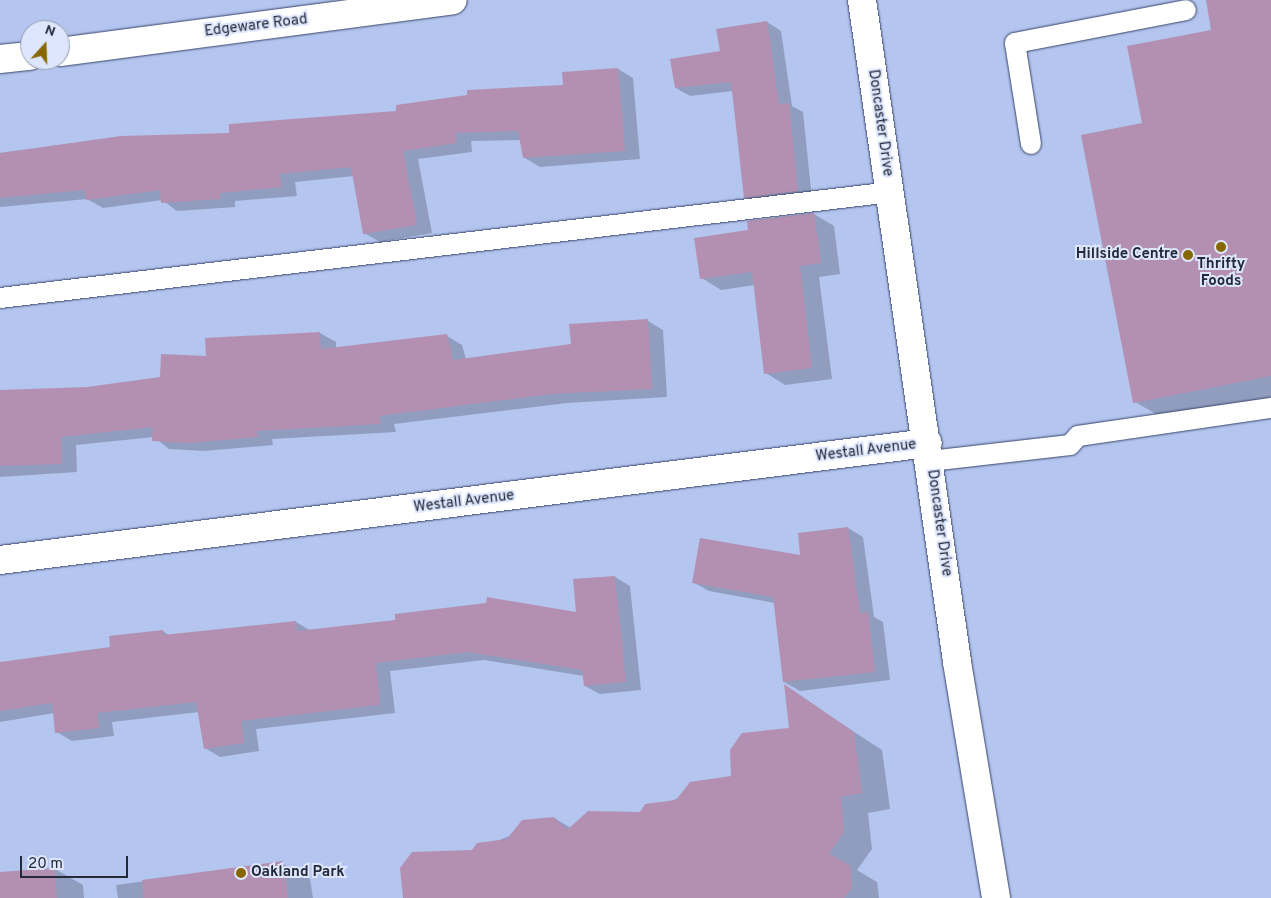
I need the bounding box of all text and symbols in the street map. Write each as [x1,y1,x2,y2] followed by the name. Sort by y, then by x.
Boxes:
[203,11,309,41] street label: Edgeware Road
[20,20,70,70] north arrow
[42,22,58,41] text: N
[864,68,896,178] street label: Doncaster Drive
[1215,241,1227,253] marker: Thrifty Foods
[1076,246,1178,264] place label: Hillside Centre
[1182,249,1194,261] marker: Hillside Centre
[1197,255,1245,290] place label: Thrifty Foods
[814,436,918,466] street label: Westall Avenue
[923,468,955,578] street label: Doncaster Drive
[412,487,516,517] street label: Westall Avenue
[22,846,130,878] scale bar
[28,855,63,874] text: 20 m
[251,864,345,882] place label: Oakland Park
[235,867,247,879] marker: Oakland Park

